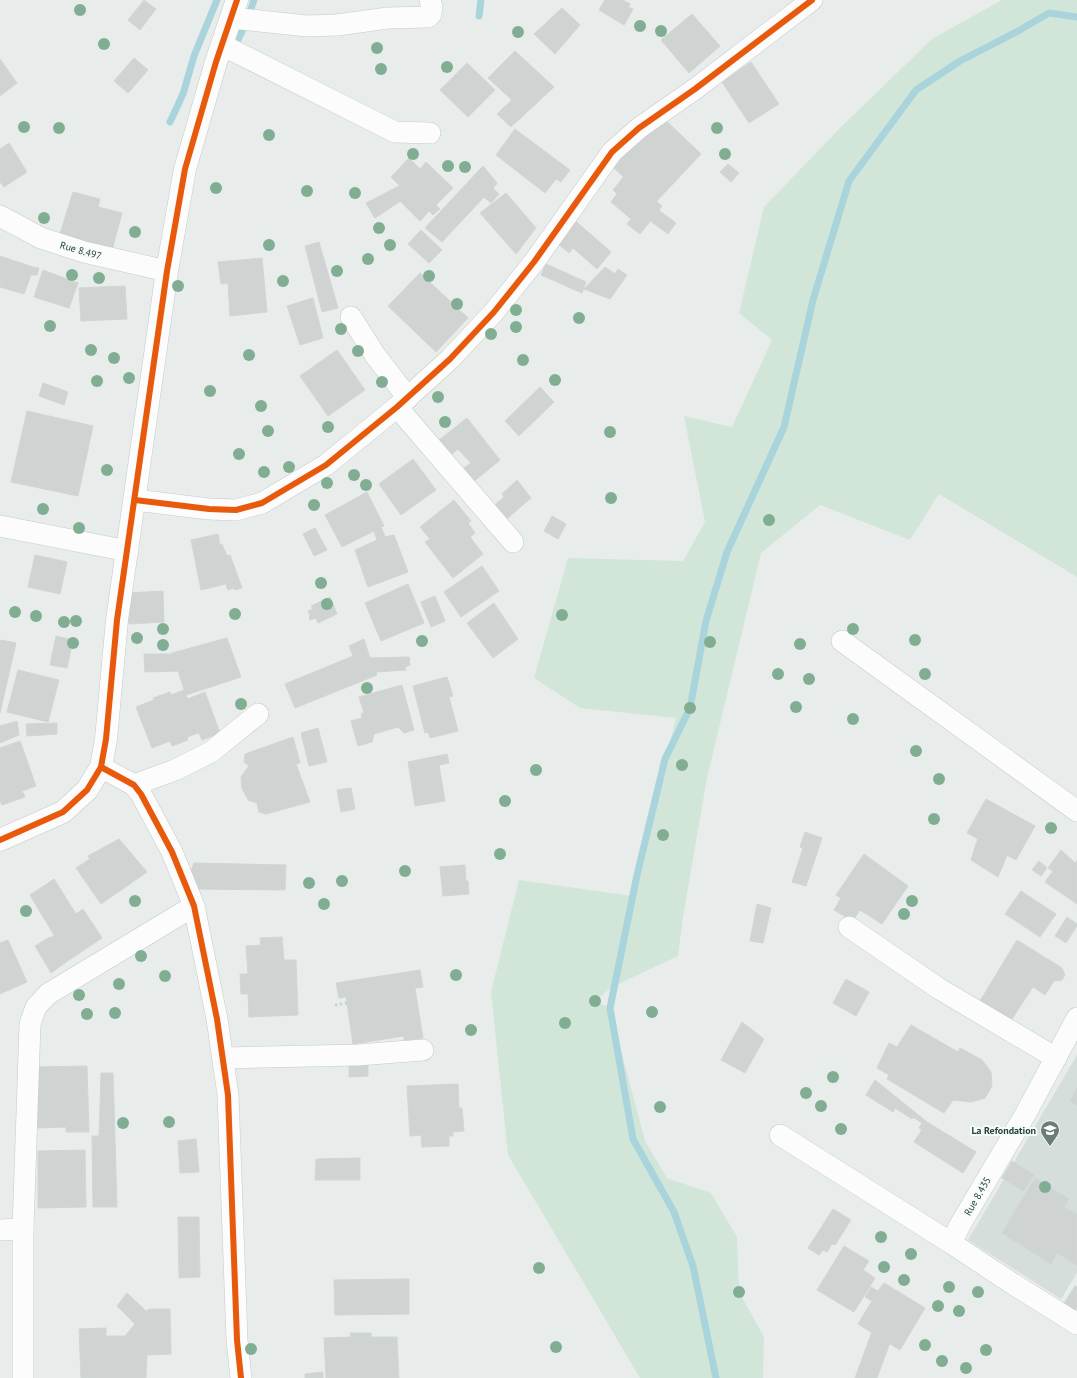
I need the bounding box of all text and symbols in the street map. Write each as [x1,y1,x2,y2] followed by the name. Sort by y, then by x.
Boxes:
[58,238,103,263] street label: Rue 8.497
[1039,1119,1061,1147] school or university icon: La Refondation
[971,1124,1036,1137] place label: La Refondation
[961,1174,994,1218] street label: Rue 8.435

